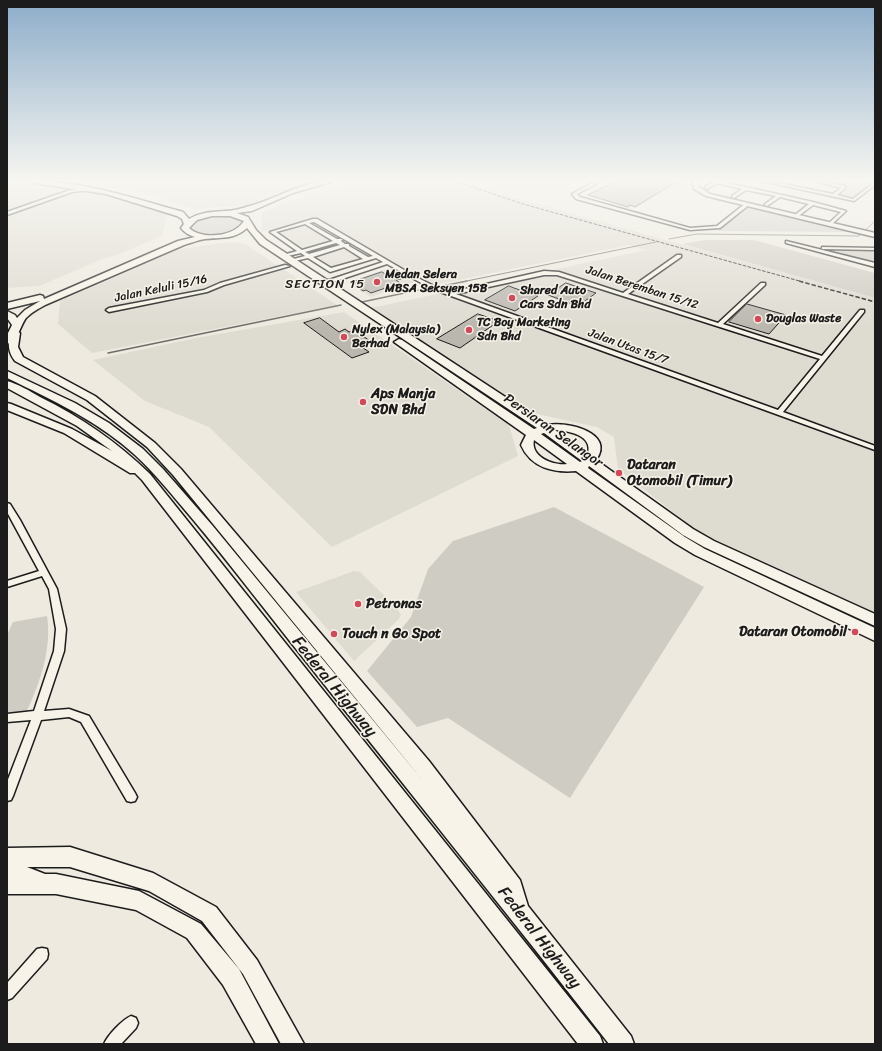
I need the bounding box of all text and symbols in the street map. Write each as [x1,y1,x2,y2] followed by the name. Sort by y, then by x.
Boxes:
[584,263,700,313] street label: Jalan Beremban 15/12
[385,268,487,296] place label: Medan Selera MBSA Seksyen 15B
[113,272,209,306] street label: Jalan Keluli 15/16
[286,277,364,293] district label: SECTION 15
[372,277,382,287] marker: Medan Selera MBSA Seksyen 15B
[520,284,591,312] place label: Shared Auto Cars Sdn Bhd
[507,293,517,303] marker: Shared Auto Cars Sdn Bhd
[766,312,841,326] place label: Douglas Waste
[753,314,763,324] marker: Douglas Waste
[477,316,571,344] place label: TC Boy Marketing Sdn Bhd
[352,323,440,351] place label: Nylex (Malaysia) Berhad
[464,325,474,335] marker: TC Boy Marketing Sdn Bhd
[586,326,670,368] street label: Jalan Utas 15/7
[339,332,349,342] marker: Nylex (Malaysia) Berhad
[371,386,435,418] place label: Aps Manja SDN Bhd
[500,391,606,471] street label: Persiaran Selangor
[358,397,368,407] marker: Aps Manja SDN Bhd
[627,457,732,490] place label: Dataran Otomobil (Timur)
[614,468,624,478] marker: Dataran Otomobil (Timur)
[366,596,422,612] place label: Petronas
[353,599,363,609] marker: Petronas
[739,624,847,640] place label: Dataran Otomobil
[342,626,441,642] place label: Touch n Go Spot
[850,627,860,637] marker: Dataran Otomobil
[329,629,339,639] marker: Touch n Go Spot
[287,632,381,742] street label: Federal Highway
[493,883,585,993] street label: Federal Highway

